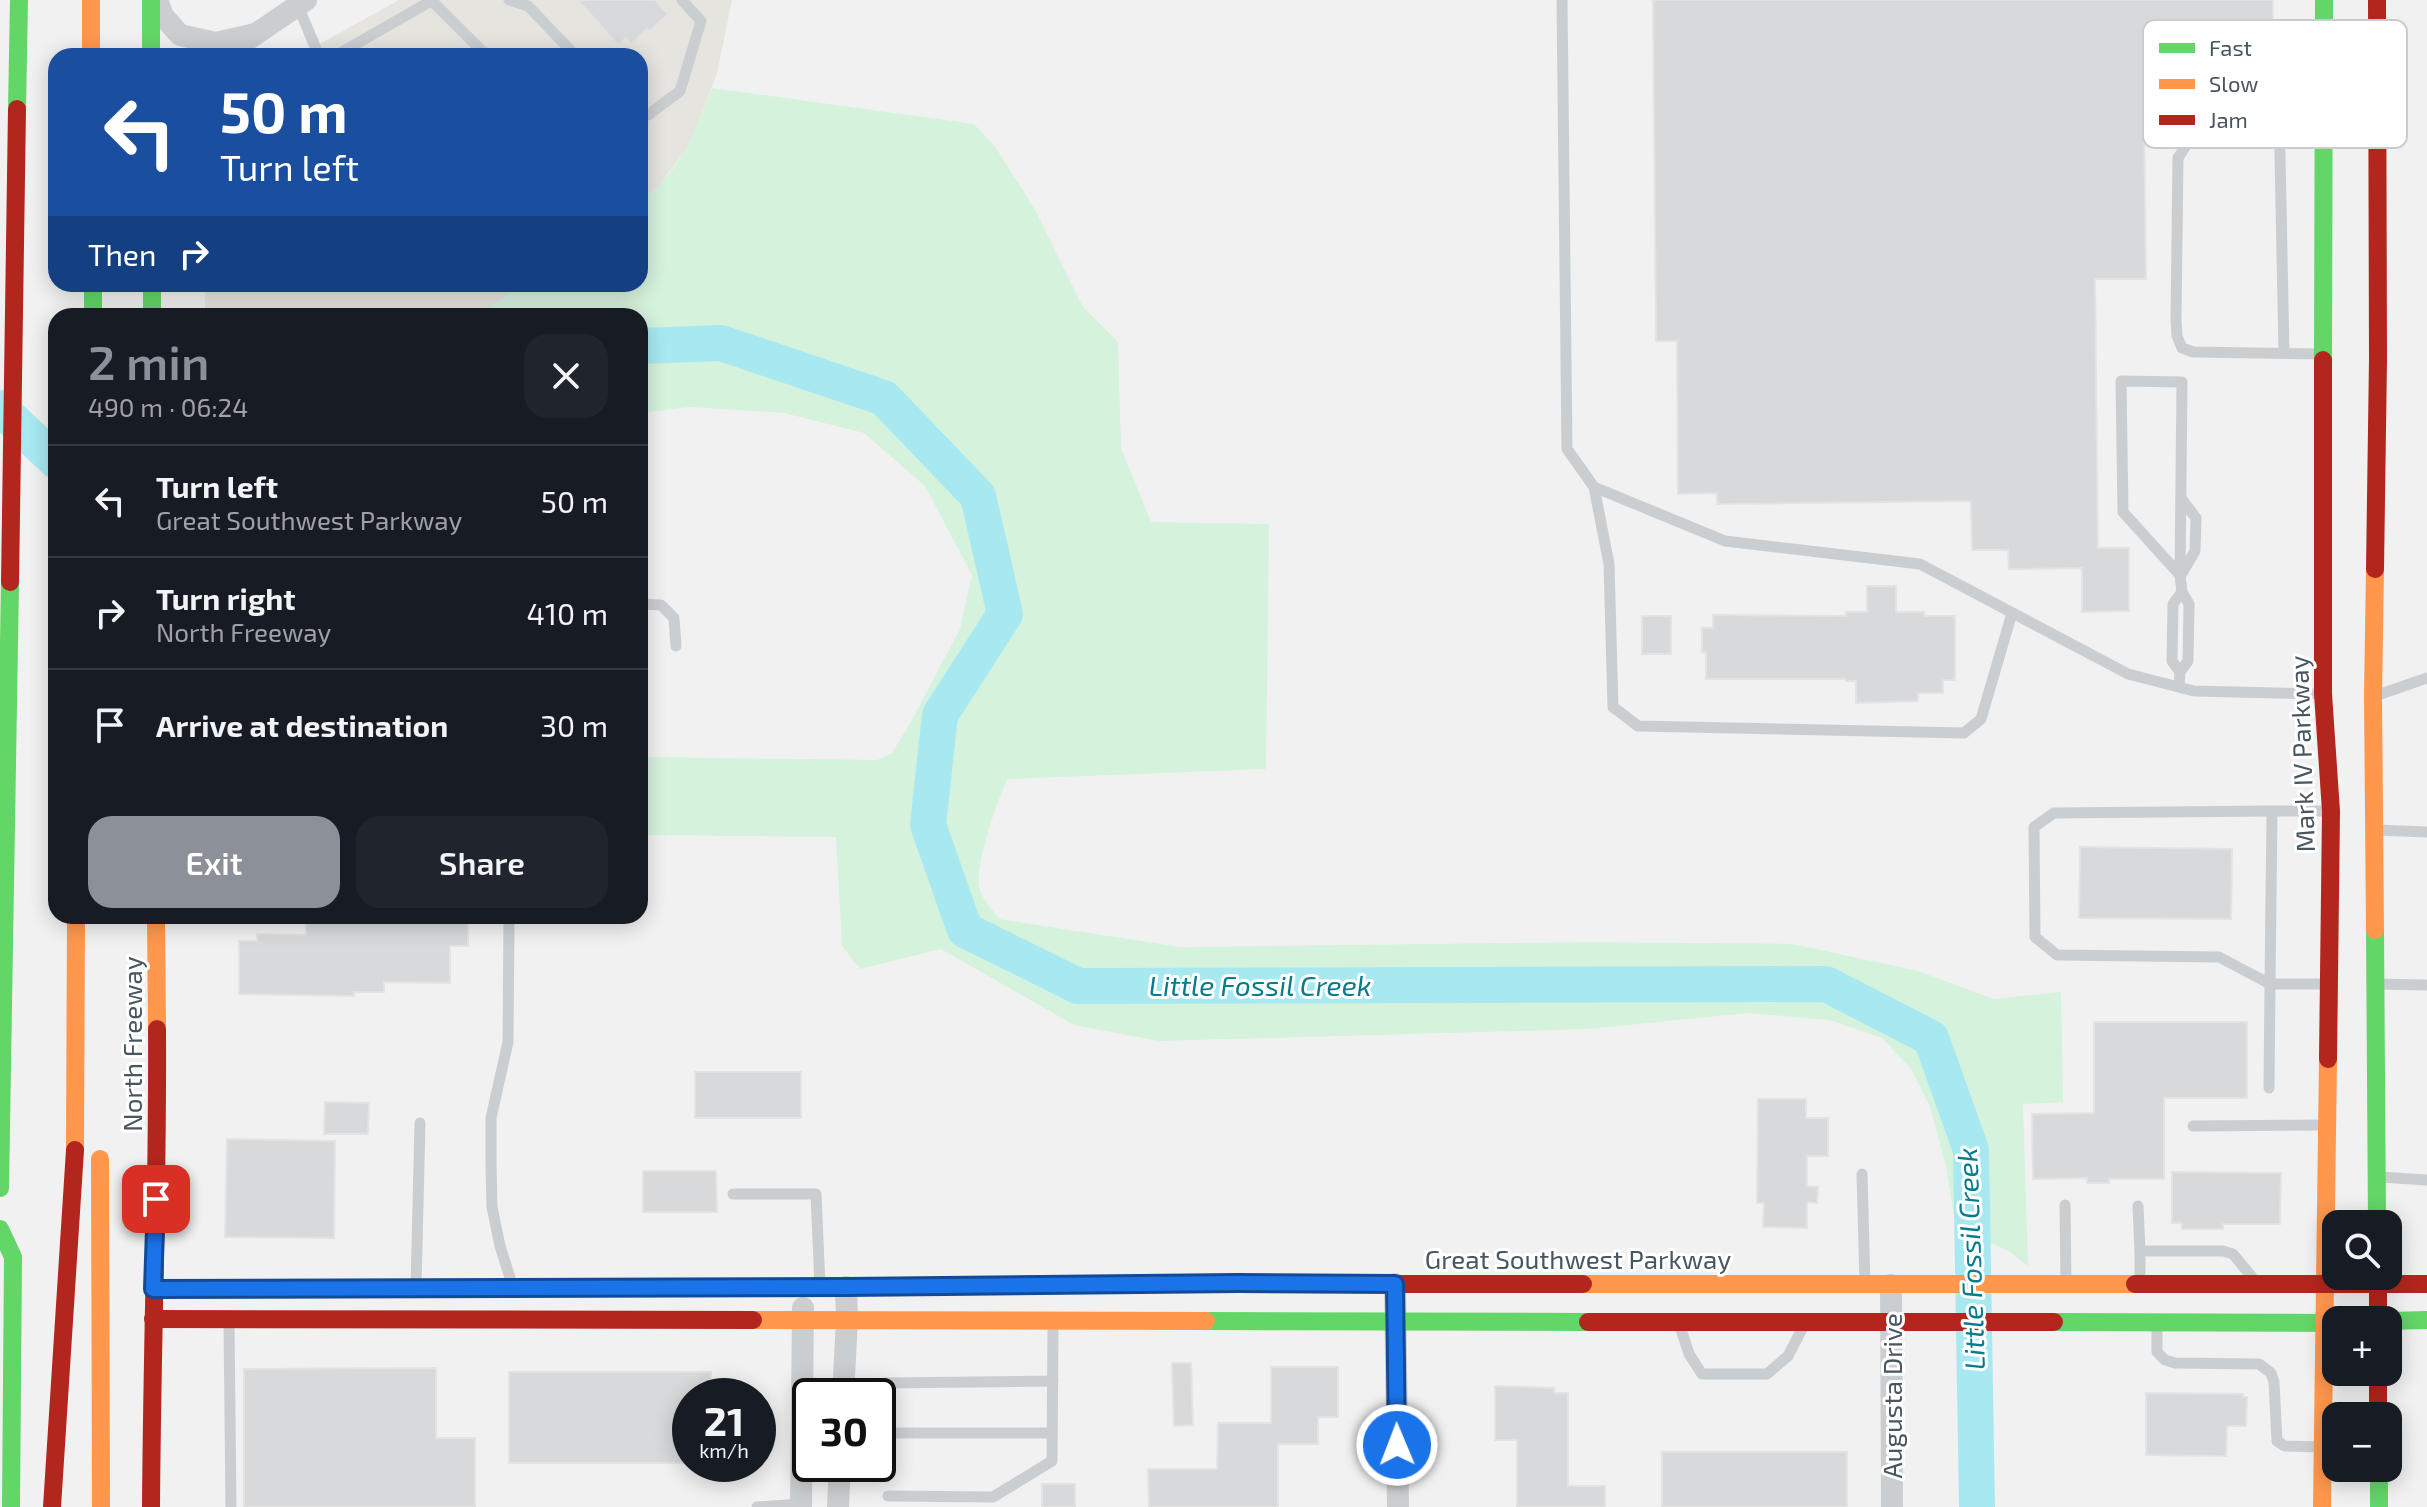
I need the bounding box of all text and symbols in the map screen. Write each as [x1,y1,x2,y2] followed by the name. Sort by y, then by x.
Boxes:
[2143,20,2407,148] legend
[2209,34,2252,60] text: Fast
[2209,70,2258,96] text: Slow
[220,77,348,144] text: 50 m
[88,80,192,184] icon: left
[2209,106,2248,132] text: Jam
[220,145,359,188] text: Turn left
[172,232,216,276] icon: right
[88,236,156,272] text: Then
[88,332,209,390] text: 2 min
[524,334,608,418] button: close
[88,391,248,422] text: 490 m · 06:24
[156,468,278,504] text: Turn left
[88,479,132,523] icon: left
[541,483,608,519] text: 50 m
[156,504,462,535] text: Great Southwest Parkway
[156,580,296,616] text: Turn right
[88,591,132,635] icon: right
[527,595,608,631] text: 410 m
[156,616,331,647] text: North Freeway
[2282,655,2320,853] street label: Mark IV Parkway
[88,703,132,747] icon: arrive
[156,707,448,743] text: Arrive at destination
[540,707,608,743] text: 30 m
[88,816,340,908] button: Exit
[356,816,608,908] button: Share
[116,956,147,1132] street label: North Freeway
[1149,968,1371,1002] water label: Little Fossil Creek
[1949,1147,1991,1371] water label: Little Fossil Creek
[122,1165,190,1233] pin
[134,1177,178,1221] icon: arrive
[2322,1210,2402,1482] map controls
[2322,1210,2402,1290] button: search
[1425,1243,1731,1274] street label: Great Southwest Parkway
[2322,1306,2402,1386] button: +
[1876,1313,1907,1479] street label: Augusta Drive
[792,1378,896,1482] speed limit sign: 30
[704,1396,744,1444] text: 21
[2322,1402,2402,1482] button: −
[1355,1403,1439,1487] position arrow
[699,1438,749,1462] text: km/h

